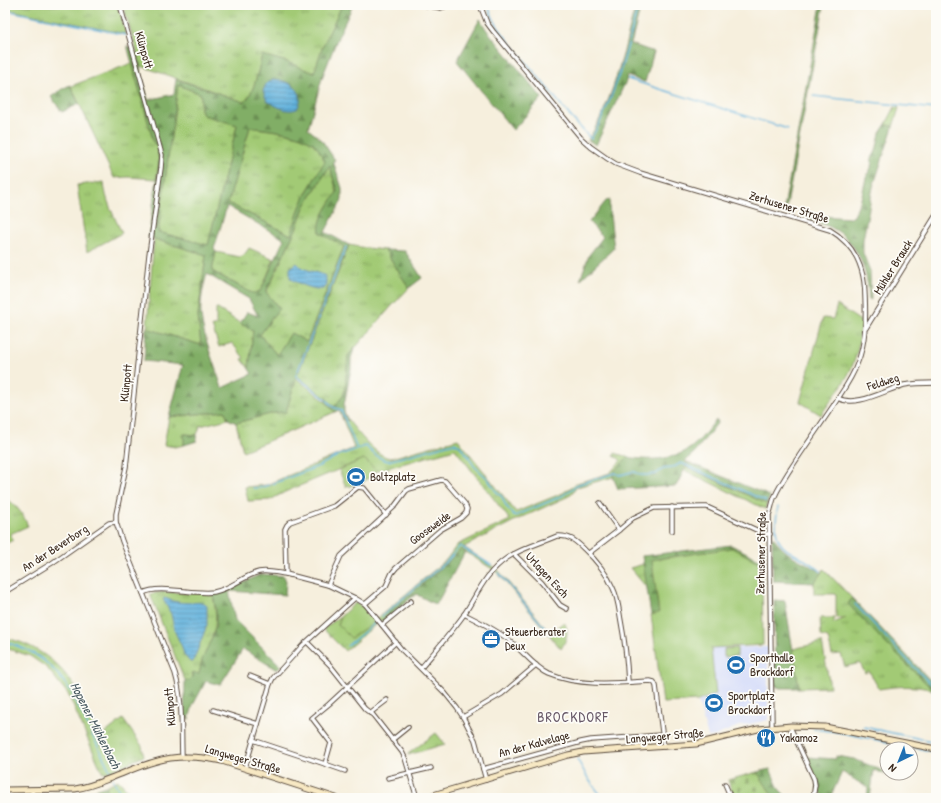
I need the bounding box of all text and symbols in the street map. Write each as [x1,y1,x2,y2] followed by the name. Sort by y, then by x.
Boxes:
[131,29,158,71] street label: Klünpott
[747,186,831,227] street label: Zerhusener Straße
[869,236,916,298] street label: Mühler Brauck
[115,362,136,403] street label: Klünpott
[864,368,901,395] street label: Feldweg
[345,466,367,488] sports icon: Boltzplatz
[370,468,416,485] place label: Boltzplatz
[406,507,454,548] street label: Gooseweide
[751,511,770,594] street label: Zerhusener Straße
[18,520,91,575] street label: An der Beverborg
[522,548,573,601] street label: Urlagen Esch
[505,623,567,654] place label: Steuerberater Deux
[480,628,502,650] office icon: Steuerberater Deux
[750,649,794,680] place label: Sporthalle Brockdorf
[725,654,747,676] sports icon: Sporthalle Brockdorf
[66,679,126,773] water label: Hopener Mühlenbach
[159,687,180,727] street label: Klünpott
[728,687,775,718] place label: Sportplatz Brockdorf
[703,692,725,714] sports icon: Sportplatz Brockdorf
[537,707,609,726] district label: BROCKDORF
[625,724,705,747] street label: Langweger Straße
[497,726,571,761] street label: An der Kalvelage
[755,727,777,749] restaurant icon: Yakamoz
[780,729,818,746] place label: Yakamoz
[203,740,283,777] street label: Langweger Straße
[879,741,919,781] north arrow
[885,761,899,775] text: N

